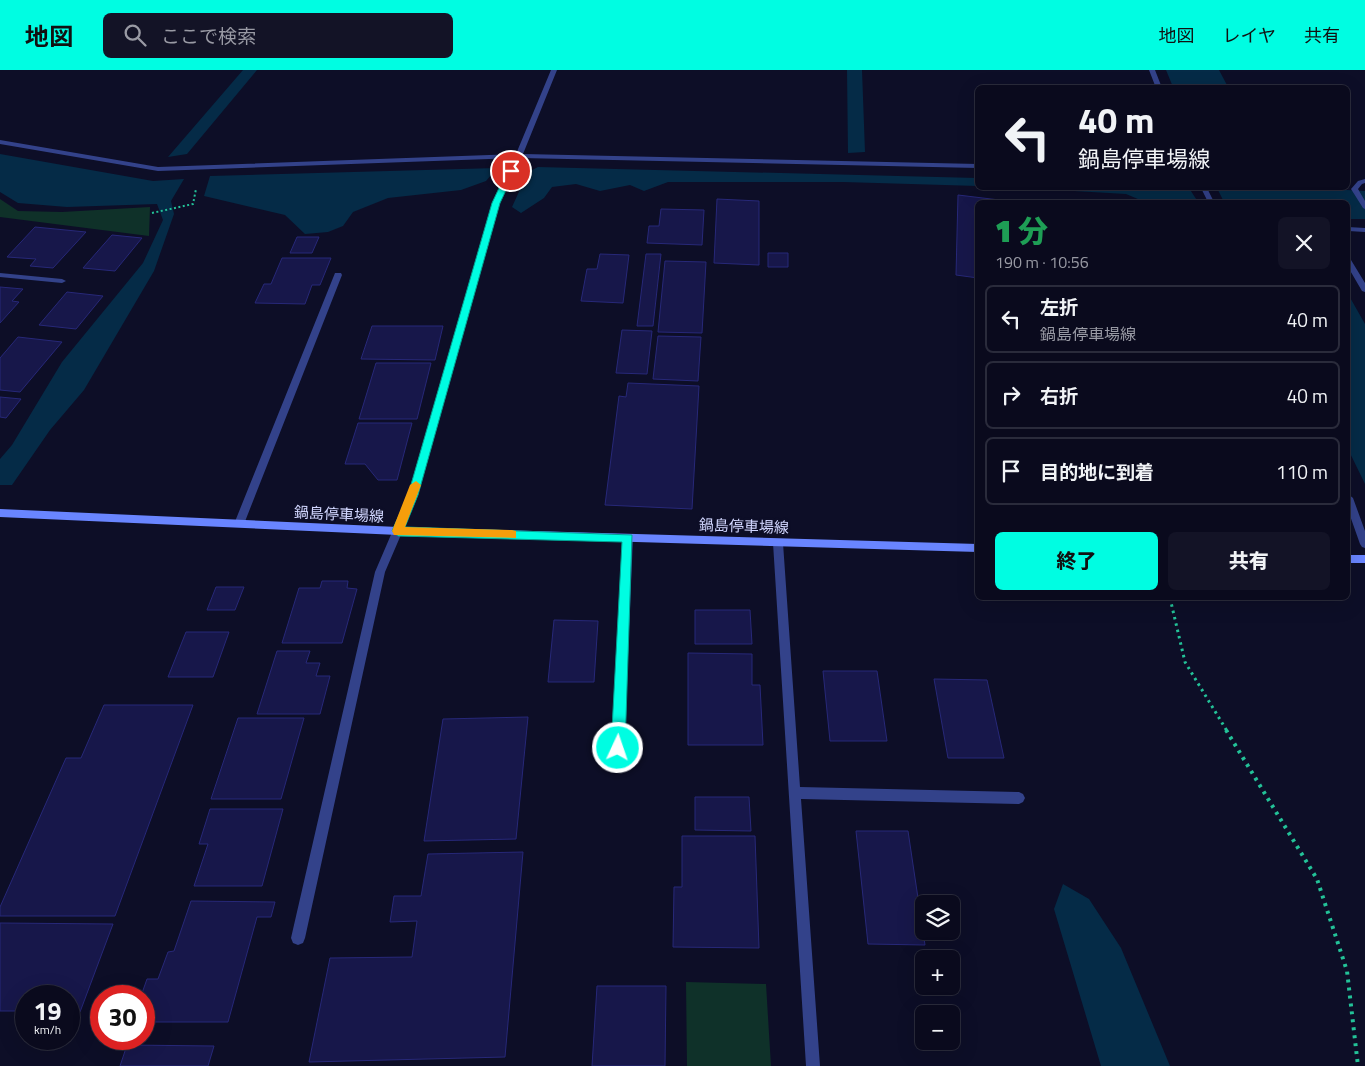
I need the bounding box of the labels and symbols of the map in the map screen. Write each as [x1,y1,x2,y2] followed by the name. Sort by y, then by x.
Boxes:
[490,150,532,192] pin
[293,500,385,528] street label: 鍋島停車場線
[699,513,789,539] street label: 鍋島停車場線
[591,721,643,773] position arrow
[90,985,155,1050] speed limit sign: 30

